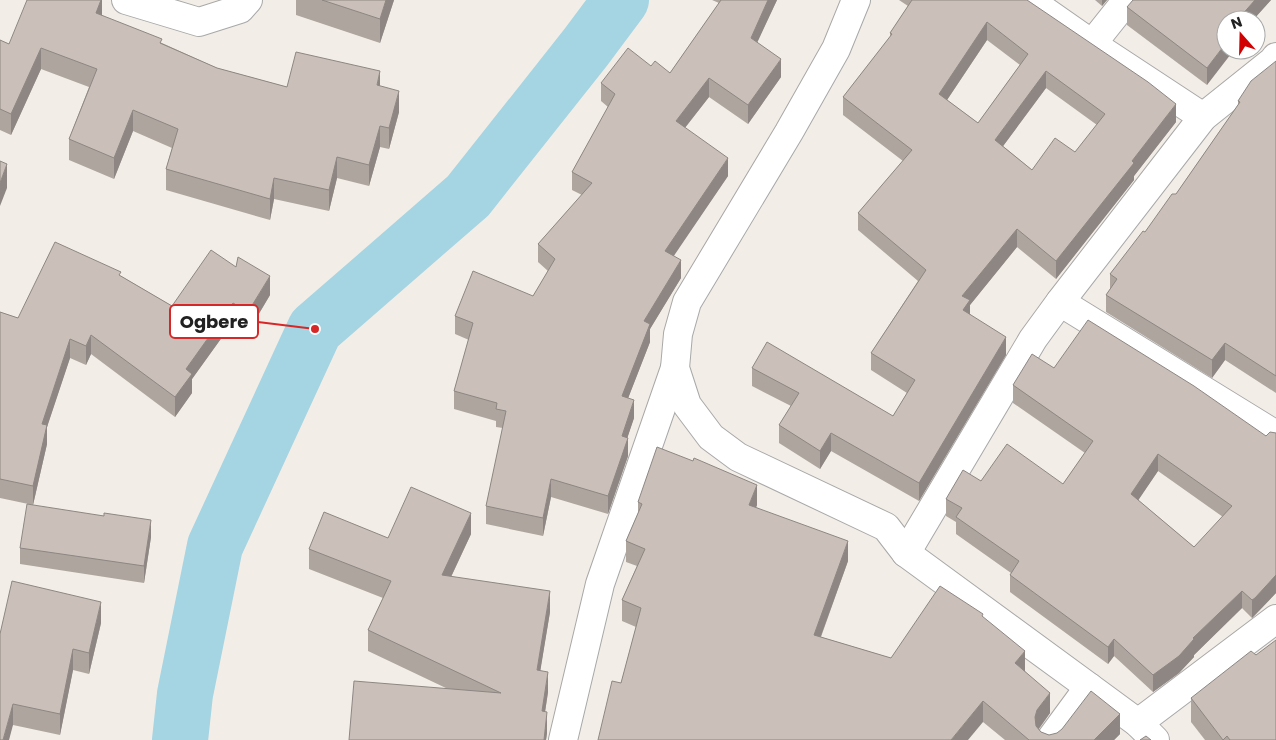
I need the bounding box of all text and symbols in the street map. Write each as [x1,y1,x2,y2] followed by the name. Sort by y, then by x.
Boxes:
[1216,10,1266,60] north arrow
[1228,12,1245,34] text: N
[170,305,258,338] callout: Ogbere
[180,309,248,334] text: Ogbere

